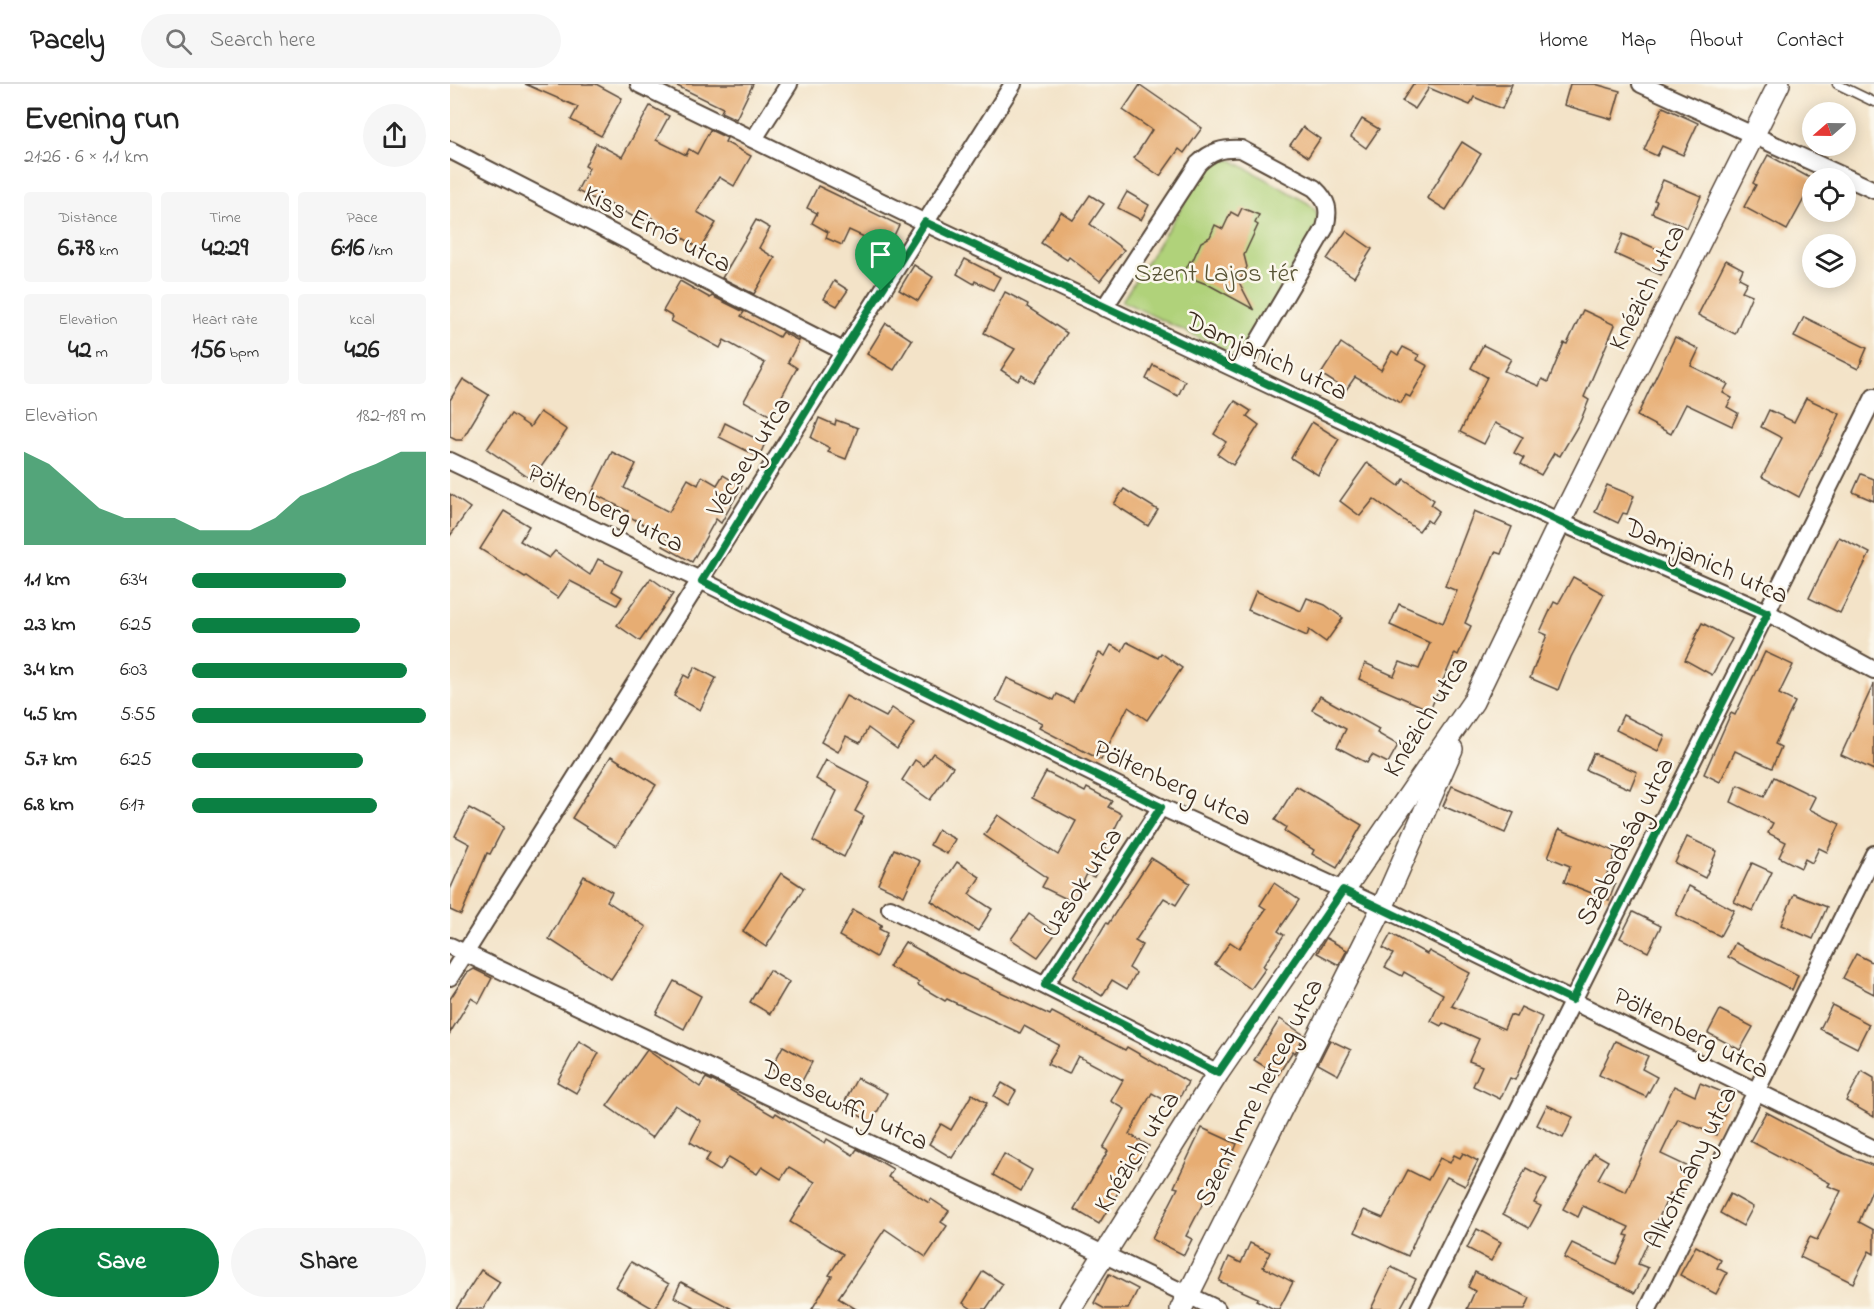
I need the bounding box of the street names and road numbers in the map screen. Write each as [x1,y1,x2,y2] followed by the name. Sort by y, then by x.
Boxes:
[576,176,738,284] street label: Kiss Ernő utca
[1600,218,1697,358] street label: Knézich utca
[1177,302,1354,412] street label: Damjanich utca
[697,390,803,526] street label: Vécsey utca
[520,454,690,564] street label: Pöltenberg utca
[1617,508,1794,616] street label: Damjanich utca
[1374,649,1480,786] street label: Knézich utca
[1086,730,1258,838] street label: Pöltenberg utca
[1567,751,1685,933] street label: Szabadság utca
[1033,820,1133,946] street label: Uzsok utca
[1186,972,1335,1214] street label: Szent Imre herceg utca
[1606,978,1776,1090] street label: Pöltenberg utca
[753,1050,934,1162] street label: Dessewffy utca
[1636,1080,1749,1256] street label: Alkotmány utca
[1085,1084,1191,1221] street label: Knézich utca

